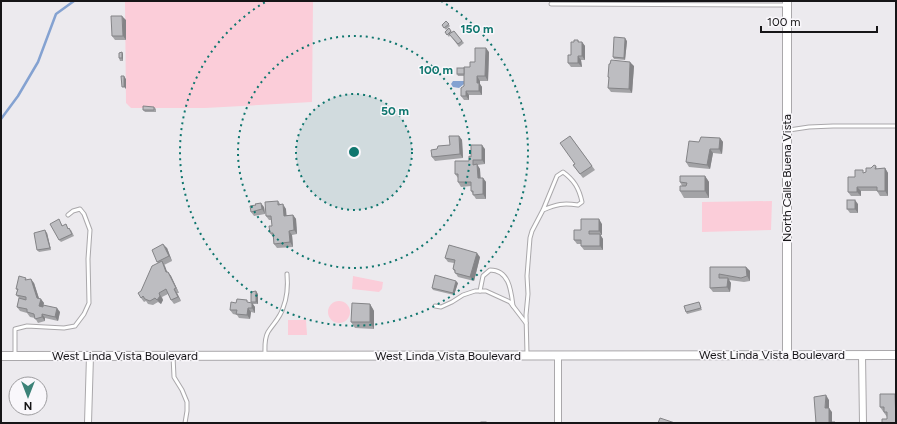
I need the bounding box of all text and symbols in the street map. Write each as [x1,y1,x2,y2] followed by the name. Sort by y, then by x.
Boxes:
[761,8,877,34] scale bar
[767,15,801,29] text: 100 m
[460,22,494,36] text: 150 m
[419,63,453,77] text: 100 m
[381,104,409,118] text: 50 m
[780,114,794,242] street label: North Calle Buena Vista
[347,145,361,159] centre of rings
[699,348,845,362] street label: West Linda Vista Boulevard
[52,349,198,363] street label: West Linda Vista Boulevard
[375,349,521,363] street label: West Linda Vista Boulevard
[8,376,48,416] north arrow
[24,399,32,412] text: N

